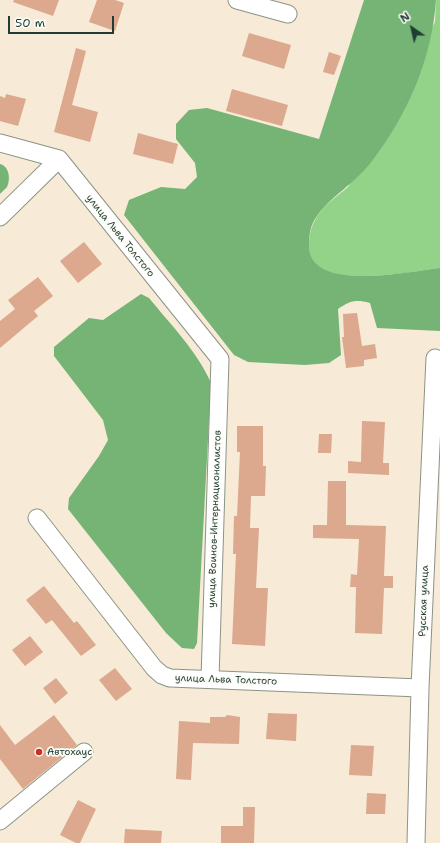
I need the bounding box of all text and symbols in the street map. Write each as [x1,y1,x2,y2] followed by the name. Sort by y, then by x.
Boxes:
[10,8,116,34] scale bar
[392,8,432,48] north arrow
[397,9,413,26] text: N
[15,15,45,31] text: 50 m
[83,192,157,280] street label: улица Льва Толстого
[206,430,224,608] street label: улица Воинов-Интернационалистов
[417,565,431,637] street label: Русская улица
[175,672,277,688] street label: улица Льва Толстого
[47,746,92,758] place label: Автохаус
[34,747,44,757] marker: Автохаус

